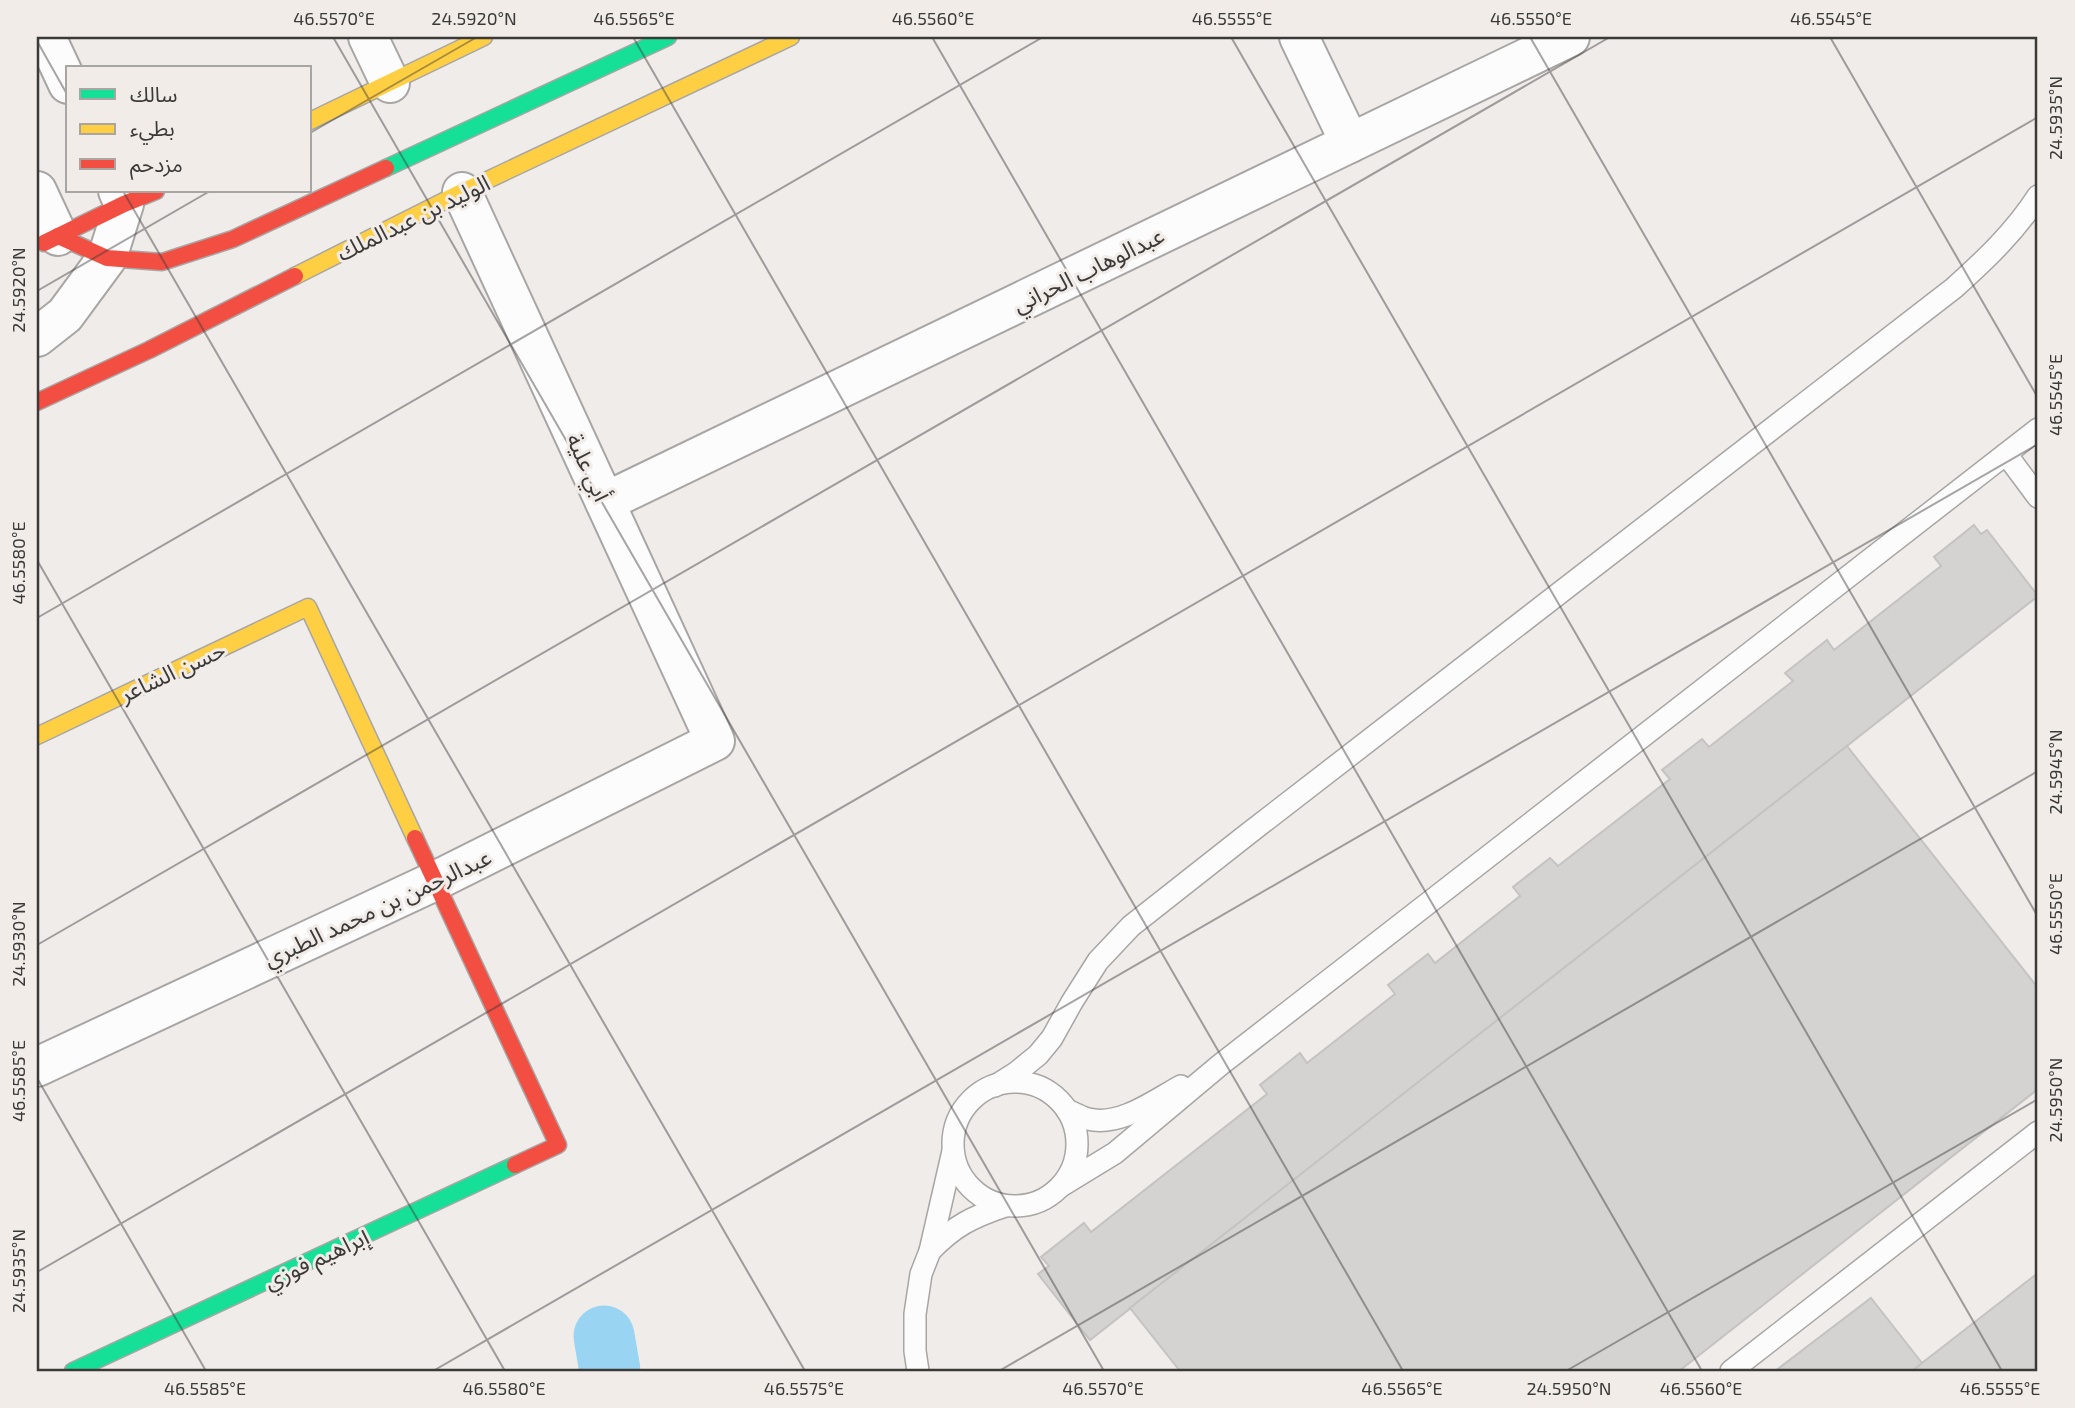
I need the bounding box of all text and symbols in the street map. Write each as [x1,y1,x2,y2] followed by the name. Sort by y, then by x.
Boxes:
[293,7,375,29] text: 46.5570°E
[431,7,517,29] text: 24.5920°N
[593,7,675,29] text: 46.5565°E
[892,7,974,29] text: 46.5560°E
[1192,7,1272,29] text: 46.5555°E
[1490,7,1572,29] text: 46.5550°E
[1790,7,1872,29] text: 46.5545°E
[66,66,312,192] legend
[2044,76,2066,160] text: 24.5935°N
[130,81,177,106] text: سالك
[130,115,175,145] text: بطيء
[130,151,183,180] text: مزدحم
[332,168,495,267] street label: الوليد بن عبدالملك
[1008,220,1170,322] street label: عبدالوهاب الحراني
[7,247,29,333] text: 24.5920°N
[2044,354,2066,436] text: 46.5545°E
[557,429,617,508] street label: أبي علية
[7,521,29,605] text: 46.5580°E
[114,634,230,709] street label: حسن الشاعر
[2044,729,2066,815] text: 24.5945°N
[259,842,497,976] street label: عبدالرحمن بن محمد الطبري
[2044,873,2066,955] text: 46.5550°E
[7,901,29,987] text: 24.5930°N
[7,1040,29,1122] text: 46.5585°E
[2044,1058,2066,1142] text: 24.5950°N
[259,1221,376,1298] street label: إبراهيم فوزي
[7,1229,29,1313] text: 24.5935°N
[164,1377,246,1399] text: 46.5585°E
[462,1377,546,1399] text: 46.5580°E
[764,1377,844,1399] text: 46.5575°E
[1062,1377,1144,1399] text: 46.5570°E
[1361,1377,1443,1399] text: 46.5565°E
[1527,1377,1611,1399] text: 24.5950°N
[1660,1377,1742,1399] text: 46.5560°E
[1960,1377,2040,1399] text: 46.5555°E

